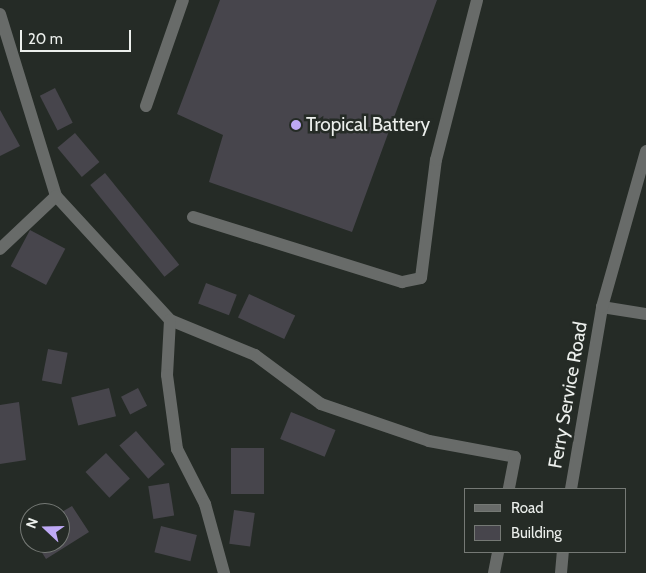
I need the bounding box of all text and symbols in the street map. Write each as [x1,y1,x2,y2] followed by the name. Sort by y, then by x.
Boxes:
[22,20,134,52] scale bar
[28,30,63,48] text: 20 m
[306,114,430,136] place label: Tropical Battery
[290,119,302,131] marker: Tropical Battery
[544,320,592,470] street label: Ferry Service Road
[463,488,626,553] legend
[511,499,544,517] text: Road
[20,503,70,553] north arrow
[22,515,42,531] text: N
[511,524,562,542] text: Building

